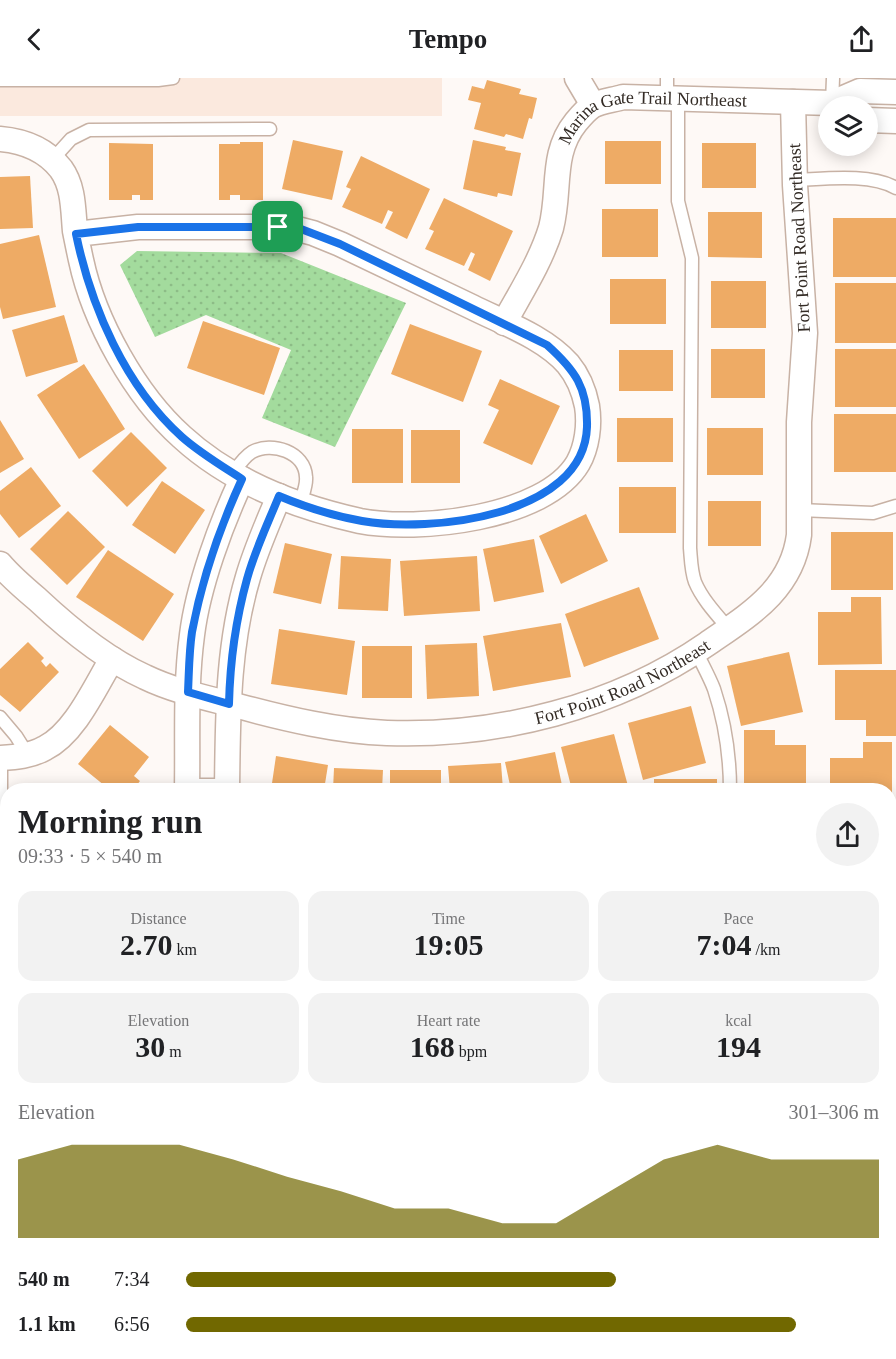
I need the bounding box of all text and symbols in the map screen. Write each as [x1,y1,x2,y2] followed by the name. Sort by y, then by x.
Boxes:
[18,23,51,56] icon: back
[845,23,878,56] icon: share
[409,24,487,54] text: Tempo
[554,87,747,148] street label: Marina Gate Trail Northeast
[818,96,878,156] map controls
[818,96,878,156] button: layers
[784,143,814,333] street label: Fort Point Road Northeast
[252,201,303,252] pin
[261,210,294,243] icon: arrive
[533,635,714,728] street label: Fort Point Road Northeast
[816,803,879,866] button: share
[18,804,202,840] text: Morning run
[18,845,162,867] text: 09:33 · 5 × 540 m
[131,910,186,927] text: Distance
[432,910,465,927] text: Time
[723,910,754,927] text: Pace
[120,928,173,961] text: 2.70
[414,928,484,961] text: 19:05
[697,928,752,961] text: 7:04
[173,941,197,958] text: km
[752,941,780,958] text: /km
[128,1012,189,1029] text: Elevation
[417,1012,480,1029] text: Heart rate
[725,1012,752,1029] text: kcal
[135,1030,165,1063] text: 30
[410,1030,455,1063] text: 168
[716,1030,761,1063] text: 194
[165,1043,182,1060] text: m
[455,1043,487,1060] text: bpm
[18,1101,95,1123] text: Elevation
[788,1101,879,1123] text: 301–306 m
[18,1268,70,1290] text: 540 m
[114,1268,150,1290] text: 7:34
[18,1313,76,1335] text: 1.1 km
[114,1313,150,1335] text: 6:56

